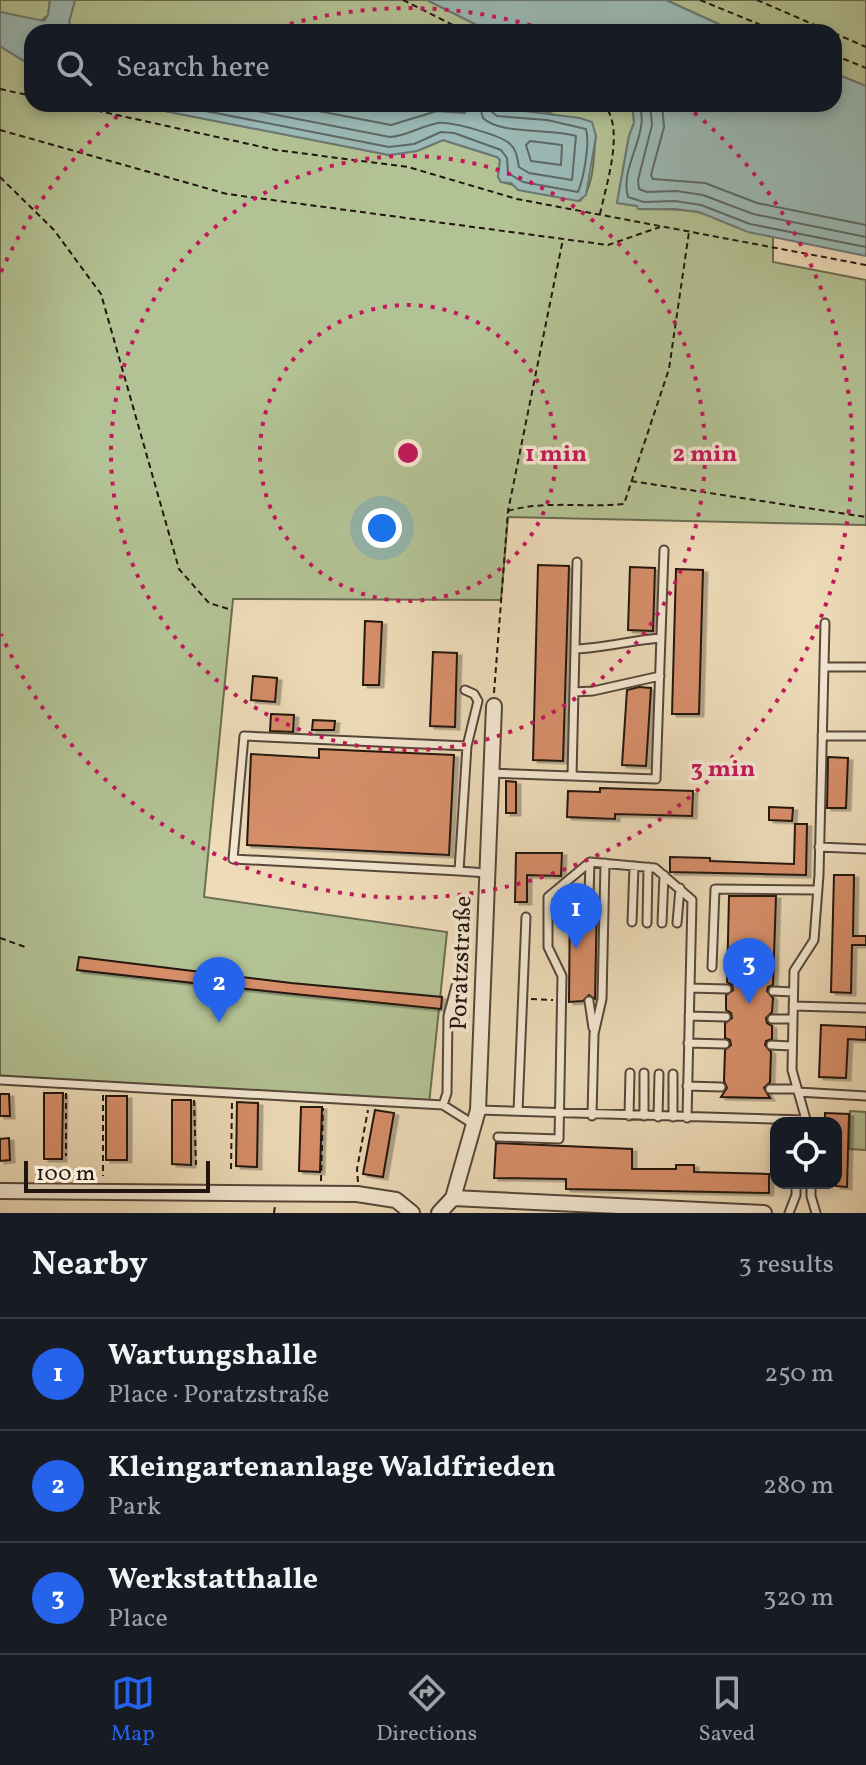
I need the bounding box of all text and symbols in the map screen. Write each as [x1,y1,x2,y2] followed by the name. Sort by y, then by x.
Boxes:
[24,24,842,112] search box
[52,46,96,90] icon: search
[116,47,270,89] text: Search here
[525,438,587,472] text: 1 min
[673,438,738,472] text: 2 min
[394,439,422,467] centre of rings
[362,508,402,548] your location
[691,753,755,787] text: 3 min
[550,883,602,949] pin: 1
[443,895,481,1031] street label: Poratzstraße
[723,938,775,1004] pin: 3
[193,957,245,1023] pin: 2
[770,1117,842,1189] map controls
[770,1117,842,1189] button: locate
[24,1157,210,1193] scale bar
[36,1159,95,1190] text: 100 m
[32,1242,148,1289] text: Nearby
[738,1247,834,1283] text: 3 results
[108,1335,317,1377] text: Wartungshalle
[53,1356,63,1392] text: 1
[764,1356,834,1392] text: 250 m
[108,1377,329,1413] text: Place · Poratzstraße
[108,1447,556,1489] text: Kleingartenanlage Waldfrieden
[51,1468,65,1504] text: 2
[763,1468,834,1504] text: 280 m
[108,1489,161,1525] text: Park
[108,1559,318,1601] text: Werkstatthalle
[51,1580,65,1616] text: 3
[763,1580,834,1616] text: 320 m
[108,1601,168,1637] text: Place
[111,1671,155,1750] tab: Map
[376,1671,477,1750] tab: Directions
[699,1671,755,1750] tab: Saved

